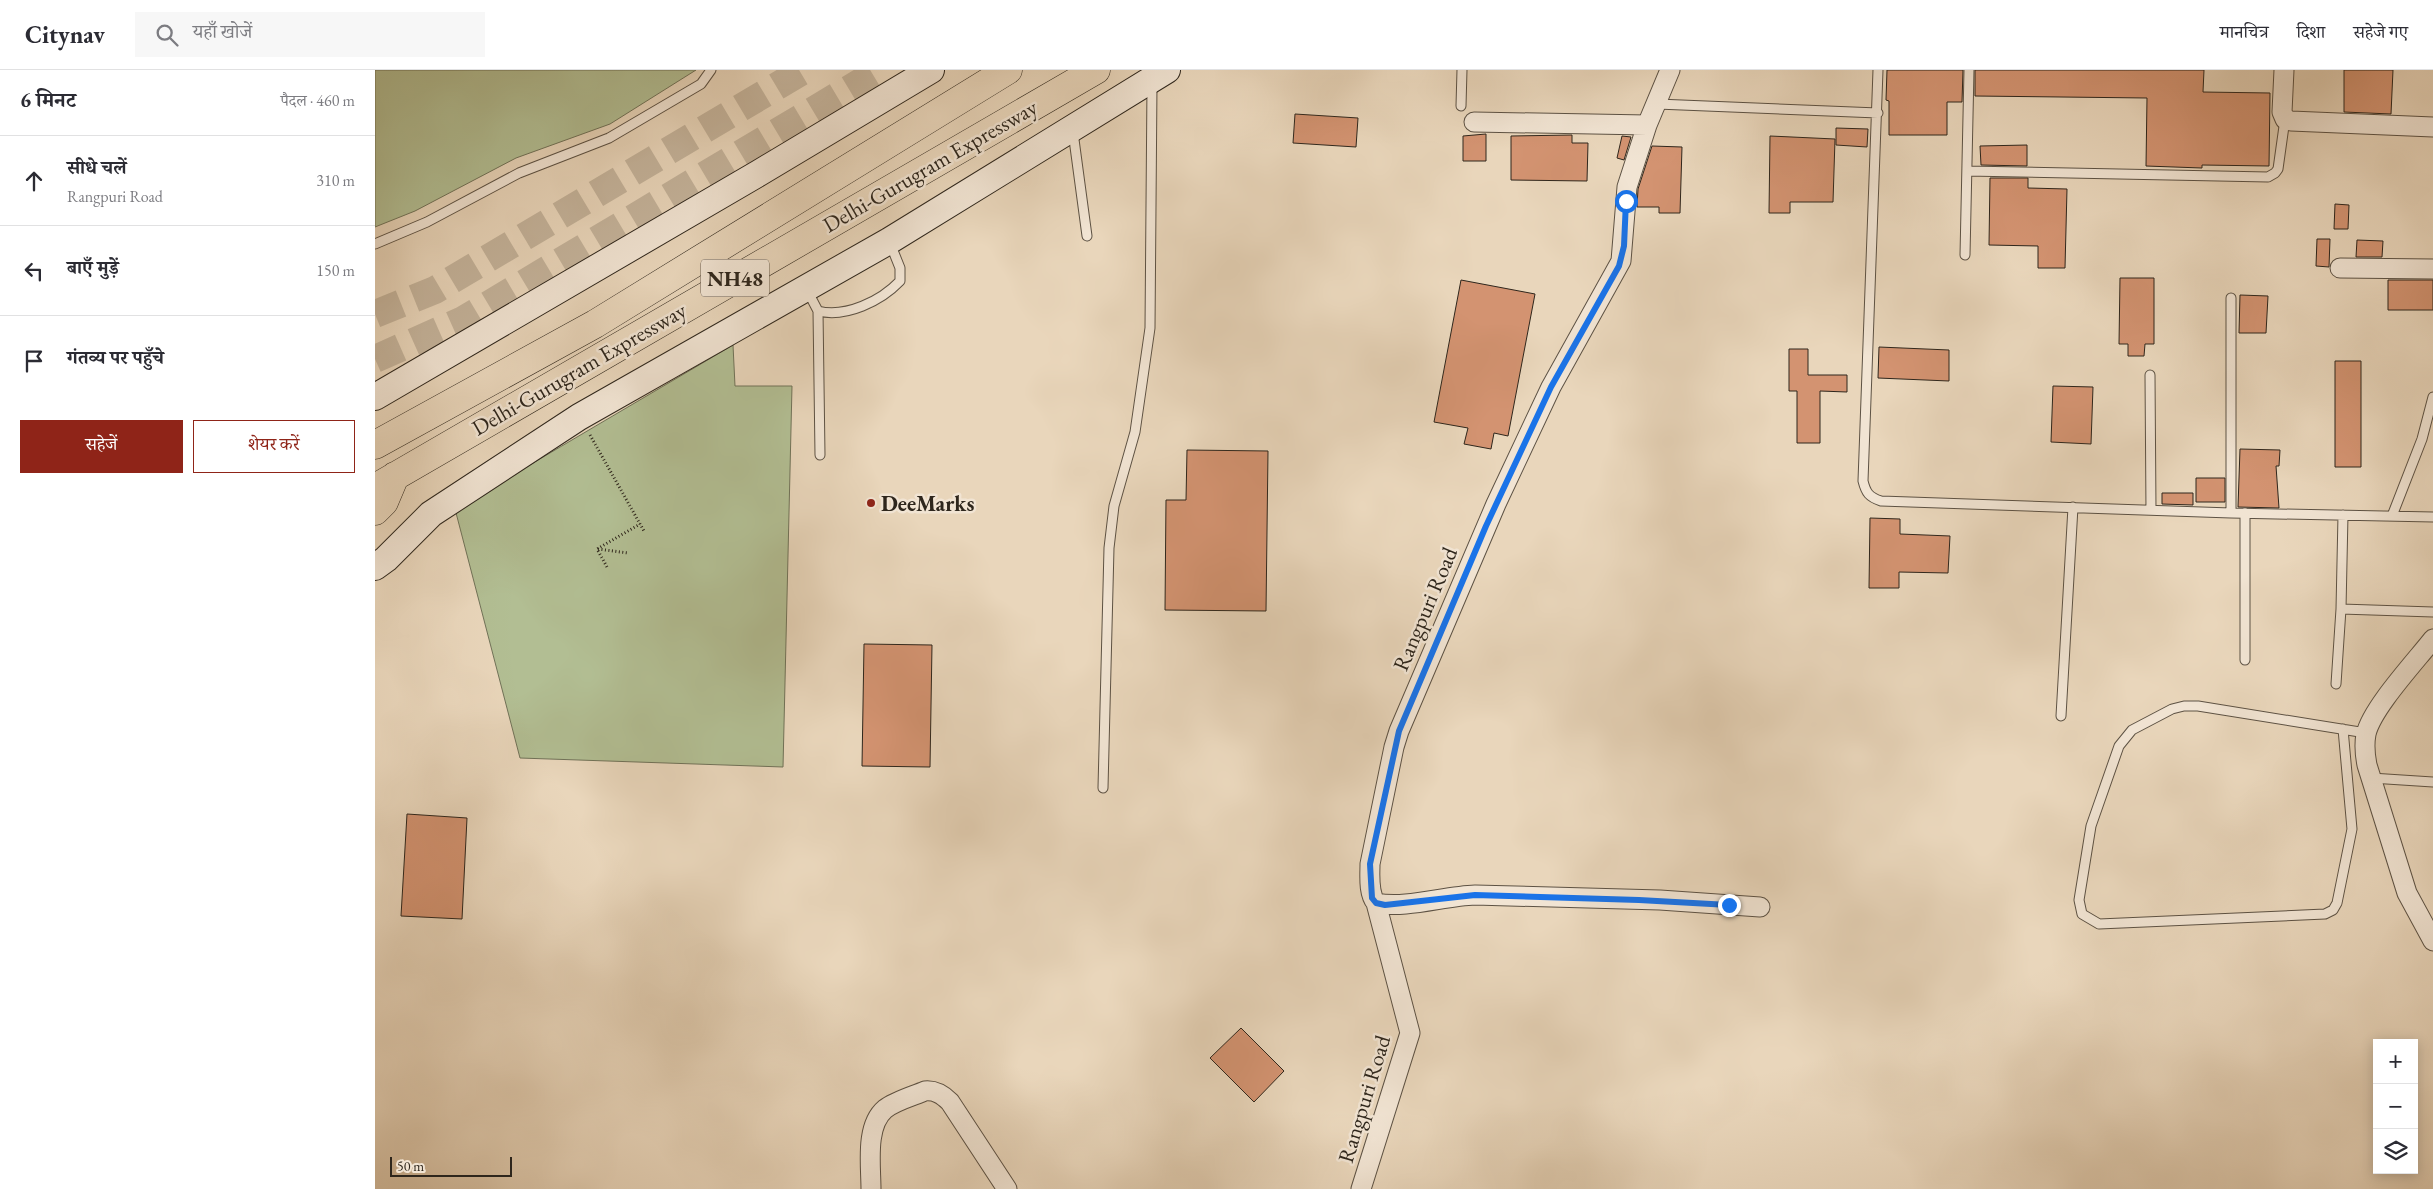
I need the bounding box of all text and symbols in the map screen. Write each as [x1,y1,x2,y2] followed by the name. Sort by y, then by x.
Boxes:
[135,12,485,57] search box
[25,19,105,50] text: Citynav
[193,19,252,44] text: यहाँ खोजें
[2220,20,2269,43] text: मानचित्र
[2297,20,2325,43] text: दिशा
[2353,20,2408,43] text: सहेजे गए
[153,21,181,49] icon: search
[20,86,76,113] text: 6 मिनट
[281,90,355,111] text: पैदल · 460 m
[817,92,1043,239] street label: Delhi-Gurugram Expressway
[67,155,127,180] text: सीधे चलें
[20,167,48,195] icon: ahead
[316,170,355,191] text: 310 m
[67,186,163,207] text: Rangpuri Road
[1615,190,1638,213] route start
[67,255,119,280] text: बाएँ मुड़ें
[20,257,48,285] icon: left
[316,260,355,281] text: 150 m
[701,260,769,297] road number: NH48
[466,295,692,442] street label: Delhi-Gurugram Expressway
[67,345,164,370] text: गंतव्य पर पहुँचे
[20,347,48,375] icon: arrive
[20,420,183,473] button: सहेजें
[193,420,355,473] button: शेयर करें
[881,489,974,518] place label: DeeMarks
[865,497,877,509] marker: DeeMarks
[1386,542,1464,675] street label: Rangpuri Road
[1718,894,1741,917] route end
[1331,1031,1397,1166] street label: Rangpuri Road
[2373,1039,2418,1174] map controls
[2373,1039,2418,1084] button: +
[2373,1084,2418,1129] button: −
[2373,1129,2418,1174] button: layers
[390,1154,513,1177] scale bar
[397,1157,424,1175] text: 50 m

